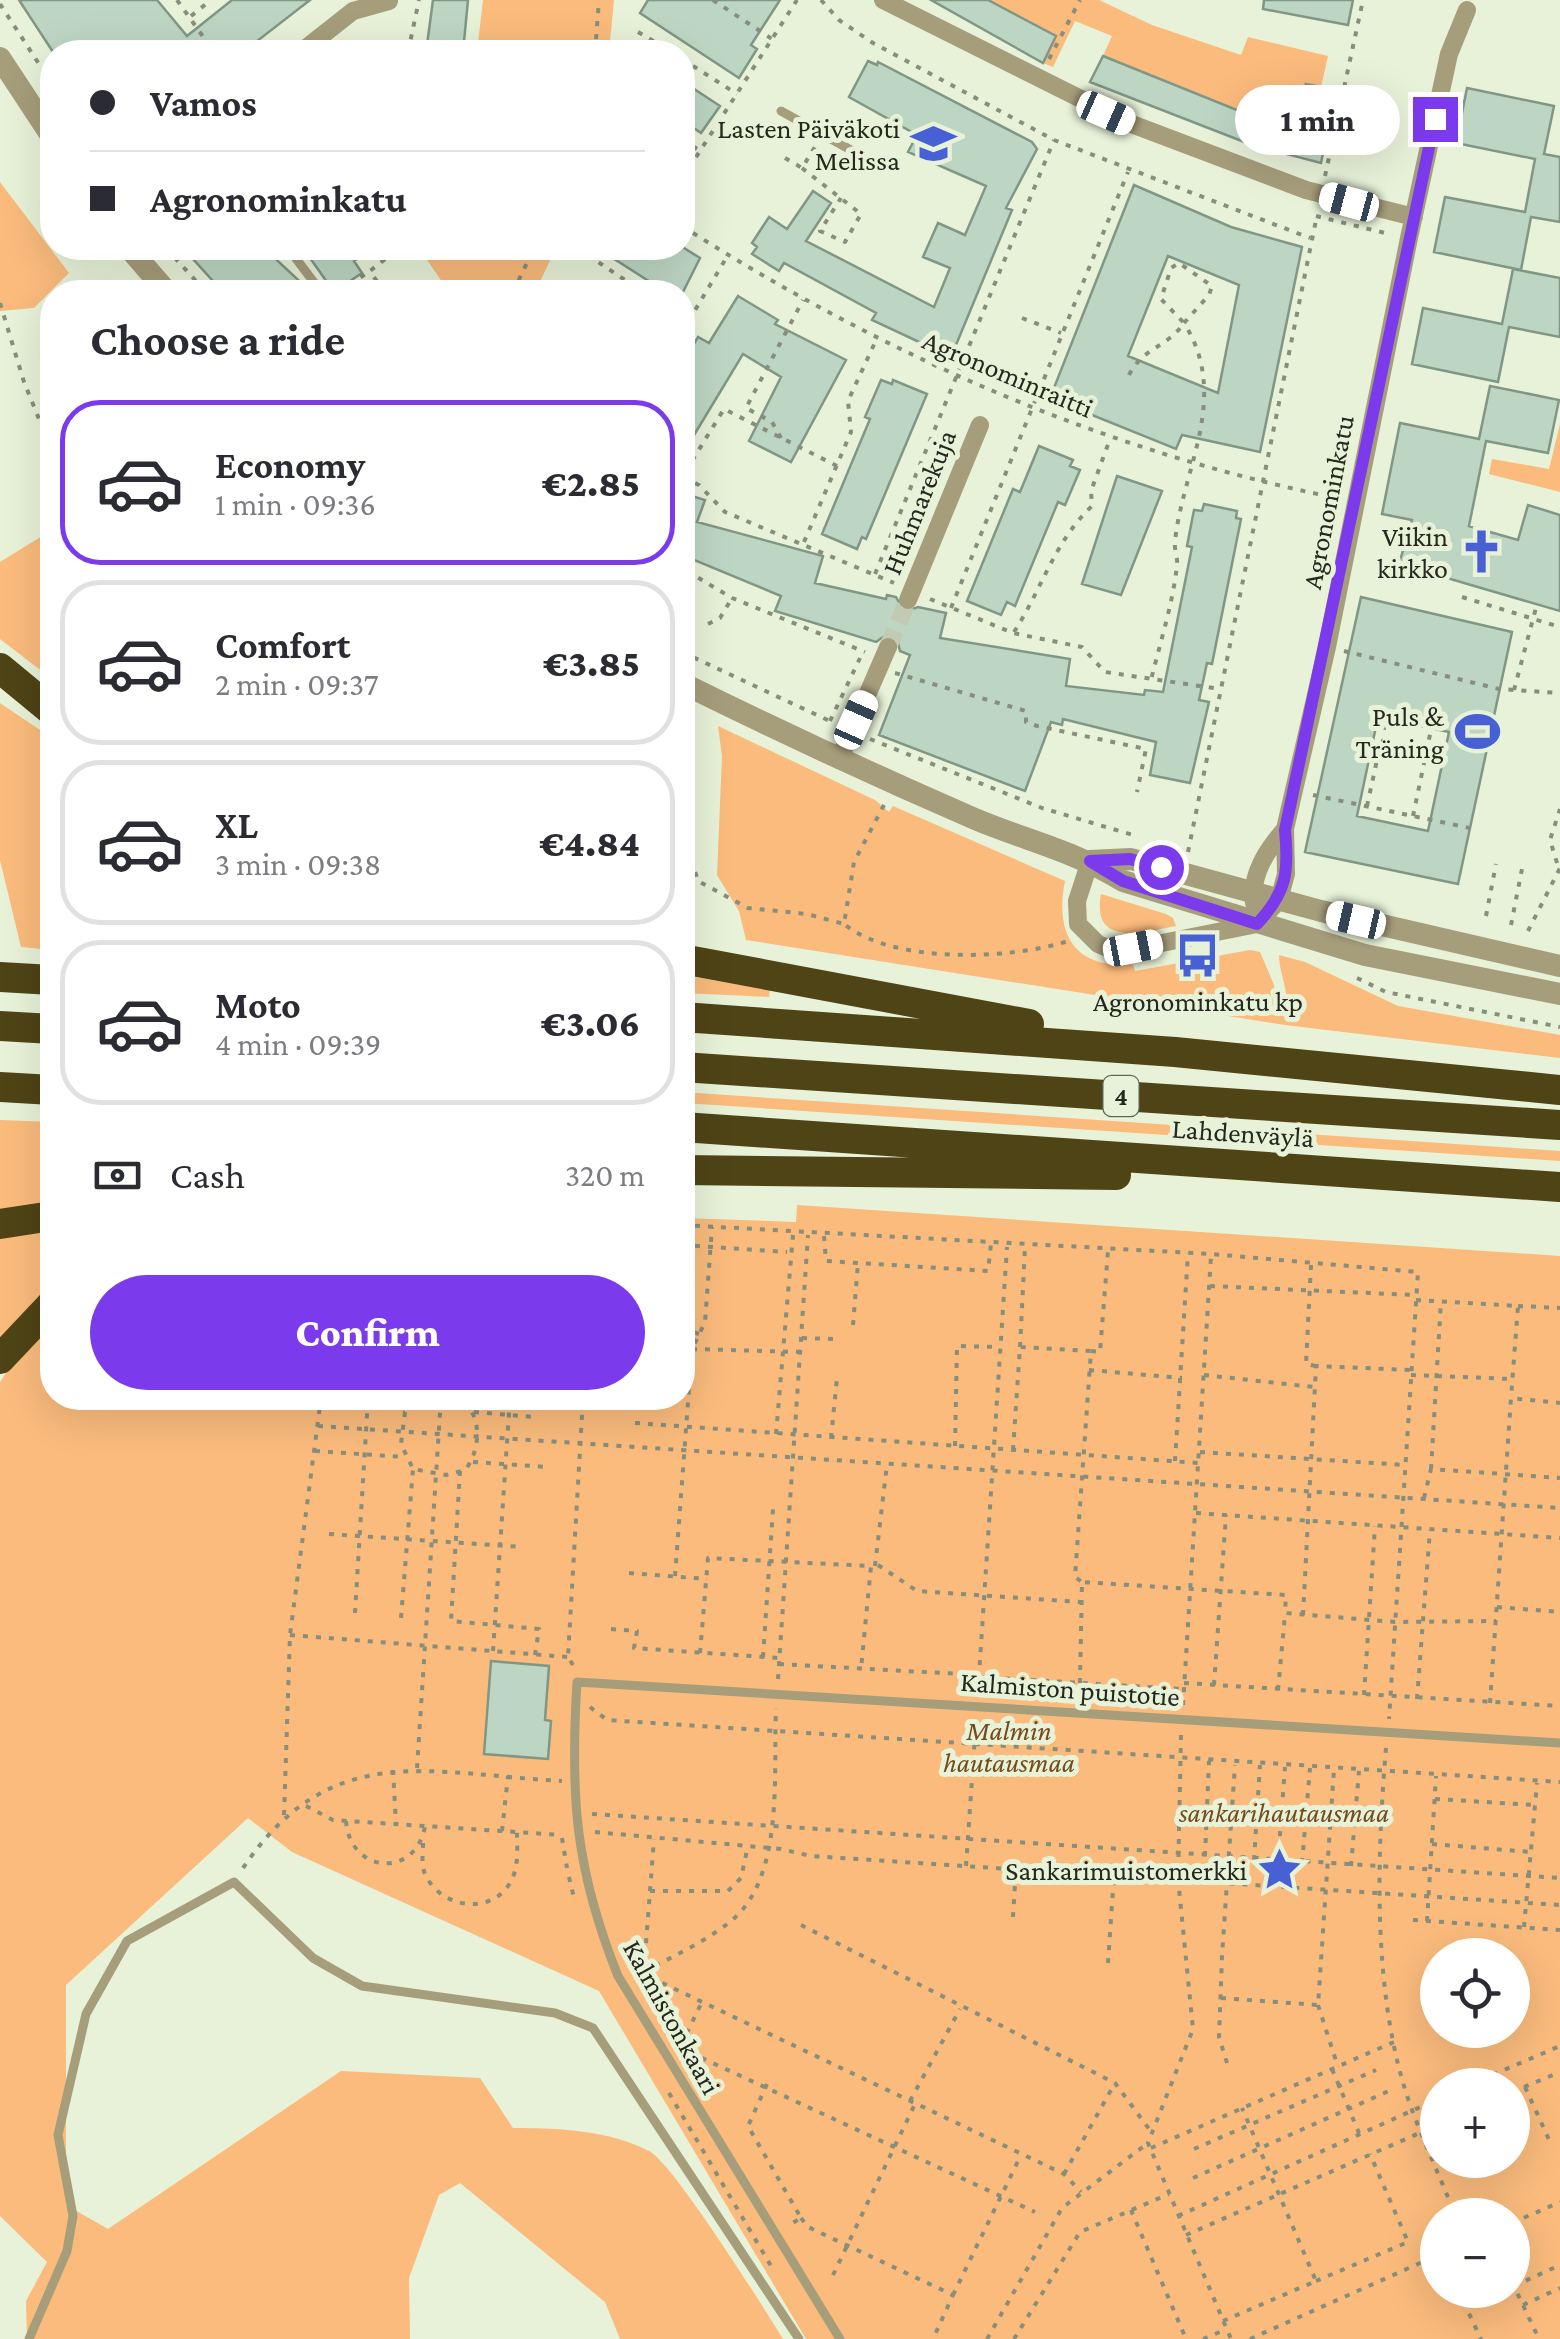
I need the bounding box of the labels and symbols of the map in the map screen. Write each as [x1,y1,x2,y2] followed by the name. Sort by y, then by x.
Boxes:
[1235,84,1400,154] callout: 1 min
[1072,87,1140,139] car
[1413,97,1458,142] route end
[717,113,900,176] place label: Lasten Päiväkoti Melissa
[909,120,957,168] school or university icon: Lasten Päiväkoti Melissa
[1316,180,1382,224] car
[918,324,1098,424] street label: Agronominraitti
[1296,412,1360,592] street label: Agronominkatu
[876,425,962,579] street label: Huhmarekuja
[1377,521,1448,584] place label: Viikin kirkko
[1457,528,1505,576] church icon: Viikin kirkko
[830,686,882,754] car
[1355,701,1445,764] place label: Puls & Träning
[1453,708,1501,756] sports icon: Puls & Träning
[1139,845,1184,890] route start
[1323,899,1389,941] car
[1101,928,1165,968] car
[1174,932,1222,980] bus stop icon: Agronominkatu kp
[1093,986,1303,1017] place label: Agronominkatu kp
[1104,1076,1138,1116] road number: 4
[1171,1113,1315,1153] street label: Lahdenväylä
[959,1666,1181,1712] street label: Kalmiston puistotie
[943,1715,1075,1778] park label: Malmin hautausmaa
[1178,1797,1389,1828] park label: sankarihautausmaa
[1256,1846,1304,1894] place icon: Sankarimuistomerkki
[1005,1855,1247,1886] place label: Sankarimuistomerkki
[617,1935,727,2099] street label: Kalmistonkaari

